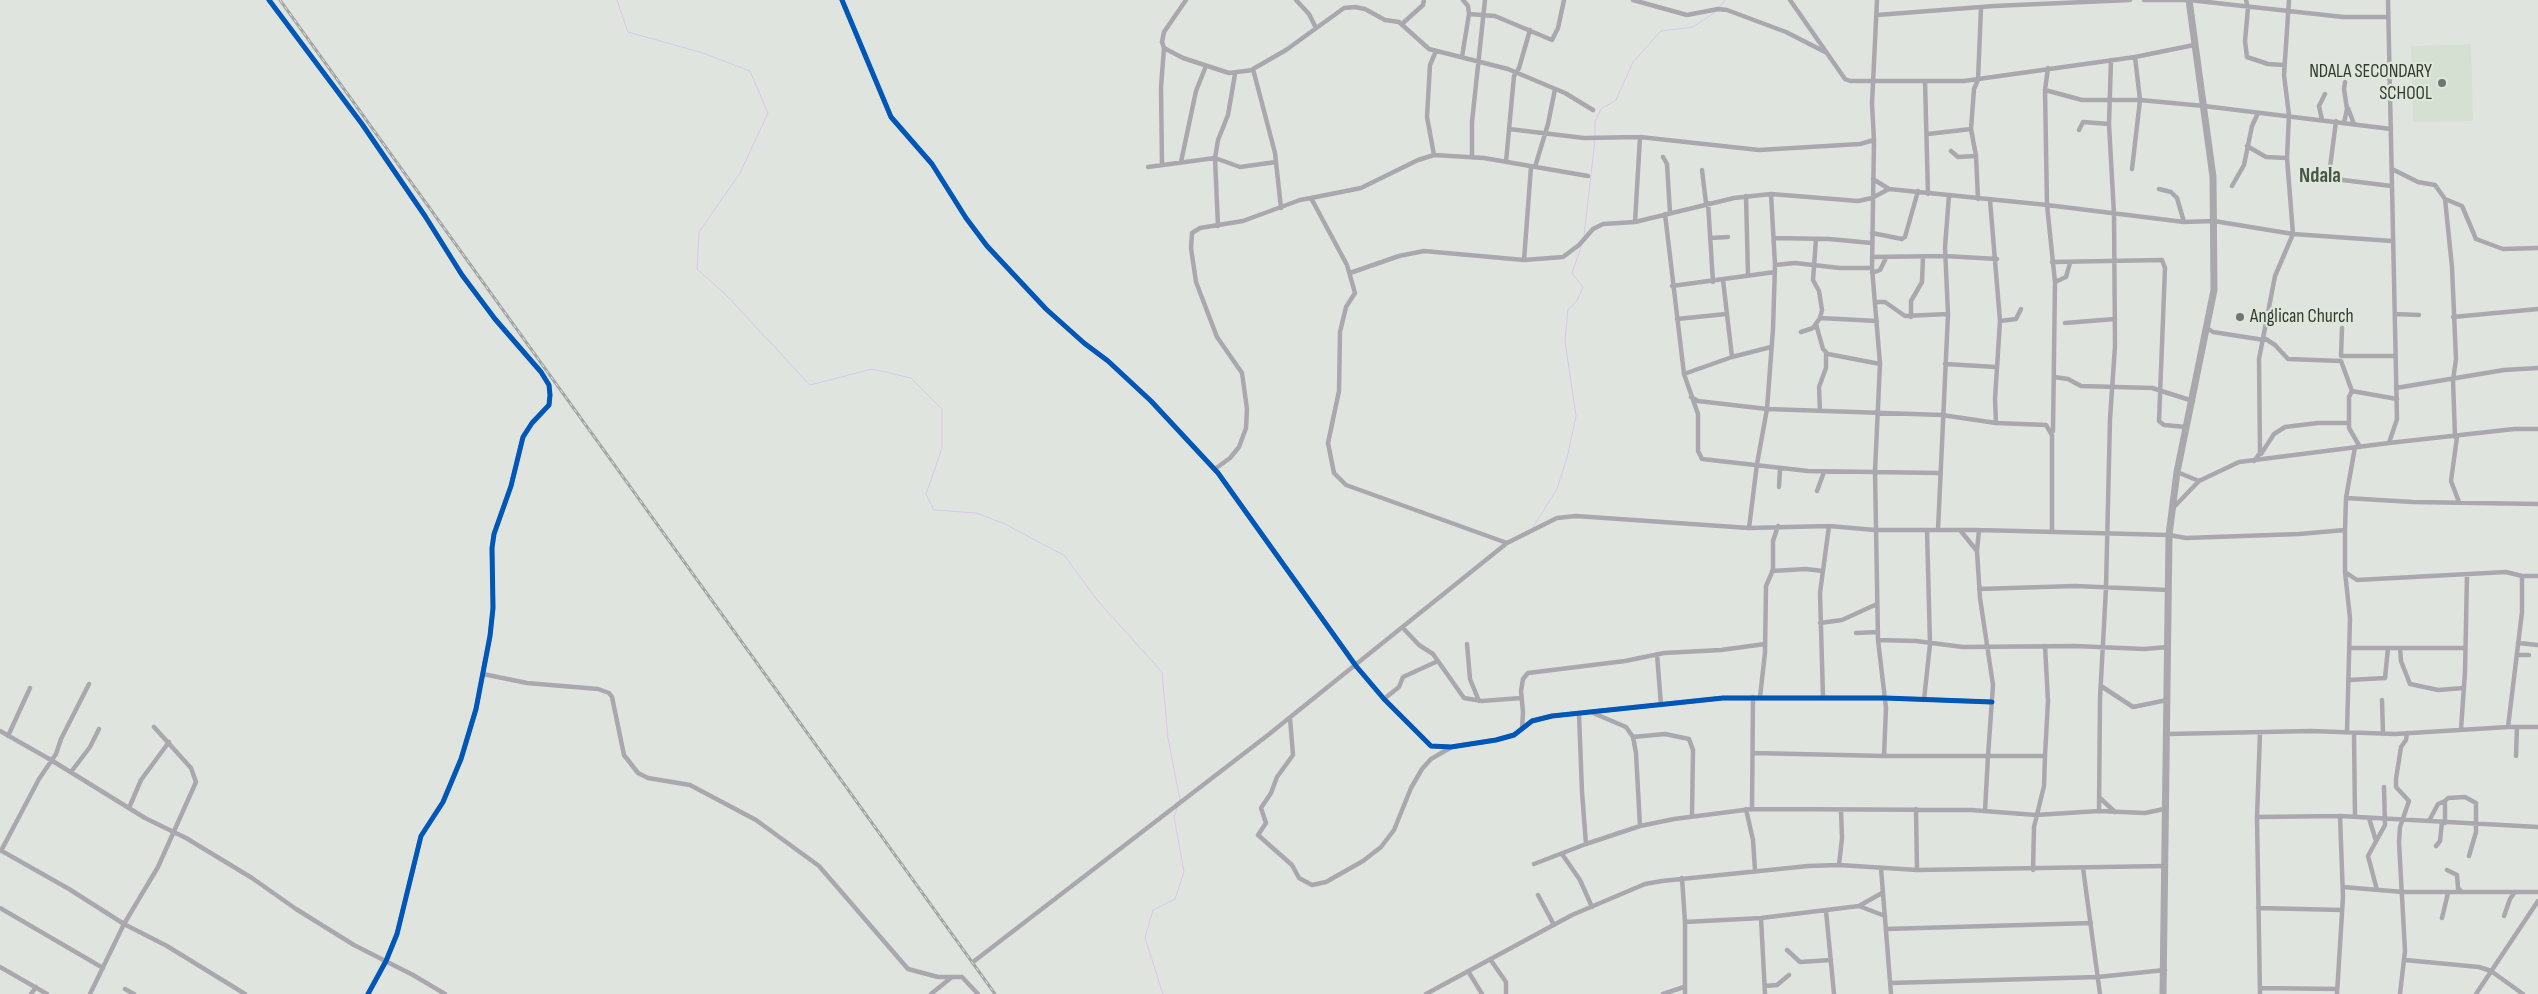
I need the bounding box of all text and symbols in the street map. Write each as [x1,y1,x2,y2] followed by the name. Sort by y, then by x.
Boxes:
[2309,61,2432,105] place label: NDALA SECONDARY SCHOOL
[2436,77,2448,89] marker: NDALA SECONDARY SCHOOL
[2299,164,2341,190] district label: Ndala
[2250,306,2354,328] place label: Anglican Church
[2234,311,2246,323] marker: Anglican Church

